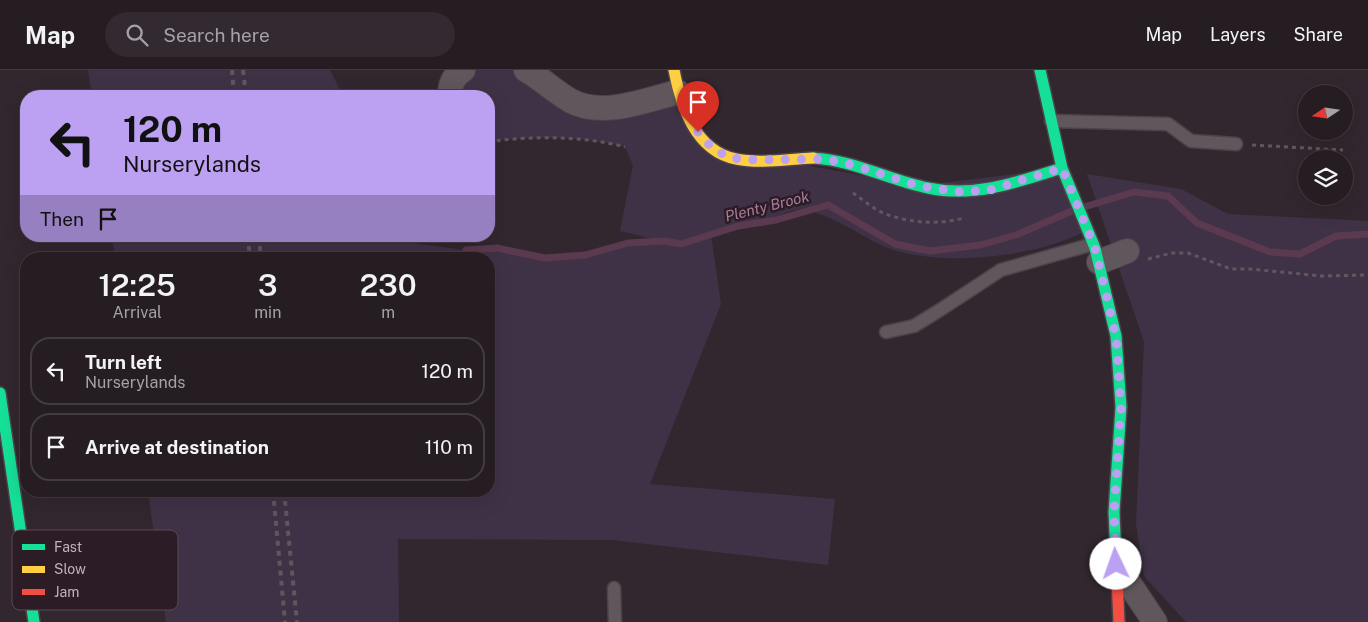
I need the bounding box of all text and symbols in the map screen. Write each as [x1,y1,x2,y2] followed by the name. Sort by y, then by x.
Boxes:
[105,12,455,57] search box
[25,21,75,49] text: Map
[123,21,151,49] icon: search
[163,24,270,46] text: Search here
[1146,24,1182,45] text: Map
[1210,24,1266,45] text: Layers
[1294,24,1343,45] text: Share
[677,81,719,132] pin
[1298,85,1352,140] north arrow
[1298,85,1353,205] map controls
[684,88,712,116] icon: arrive
[123,109,222,150] text: 120 m
[40,110,105,175] icon: left
[1298,150,1353,205] button: layers
[123,151,261,177] text: Nurserylands
[723,187,812,225] water label: Plenty Brook
[94,205,122,233] icon: arrive
[40,208,84,230] text: Then
[98,267,176,303] text: 12:25
[258,267,278,303] text: 3
[360,267,417,303] text: 230
[112,303,162,322] text: Arrival
[254,303,281,322] text: min
[381,303,395,322] text: m
[85,351,162,373] text: Turn left
[42,357,70,385] icon: left
[421,360,473,382] text: 120 m
[85,373,185,392] text: Nurserylands
[42,433,70,461] icon: arrive
[85,436,269,458] text: Arrive at destination
[425,436,473,458] text: 110 m
[12,530,178,610] legend
[1089,537,1141,589] position arrow
[54,539,82,555] text: Fast
[54,561,86,577] text: Slow
[54,584,79,600] text: Jam

